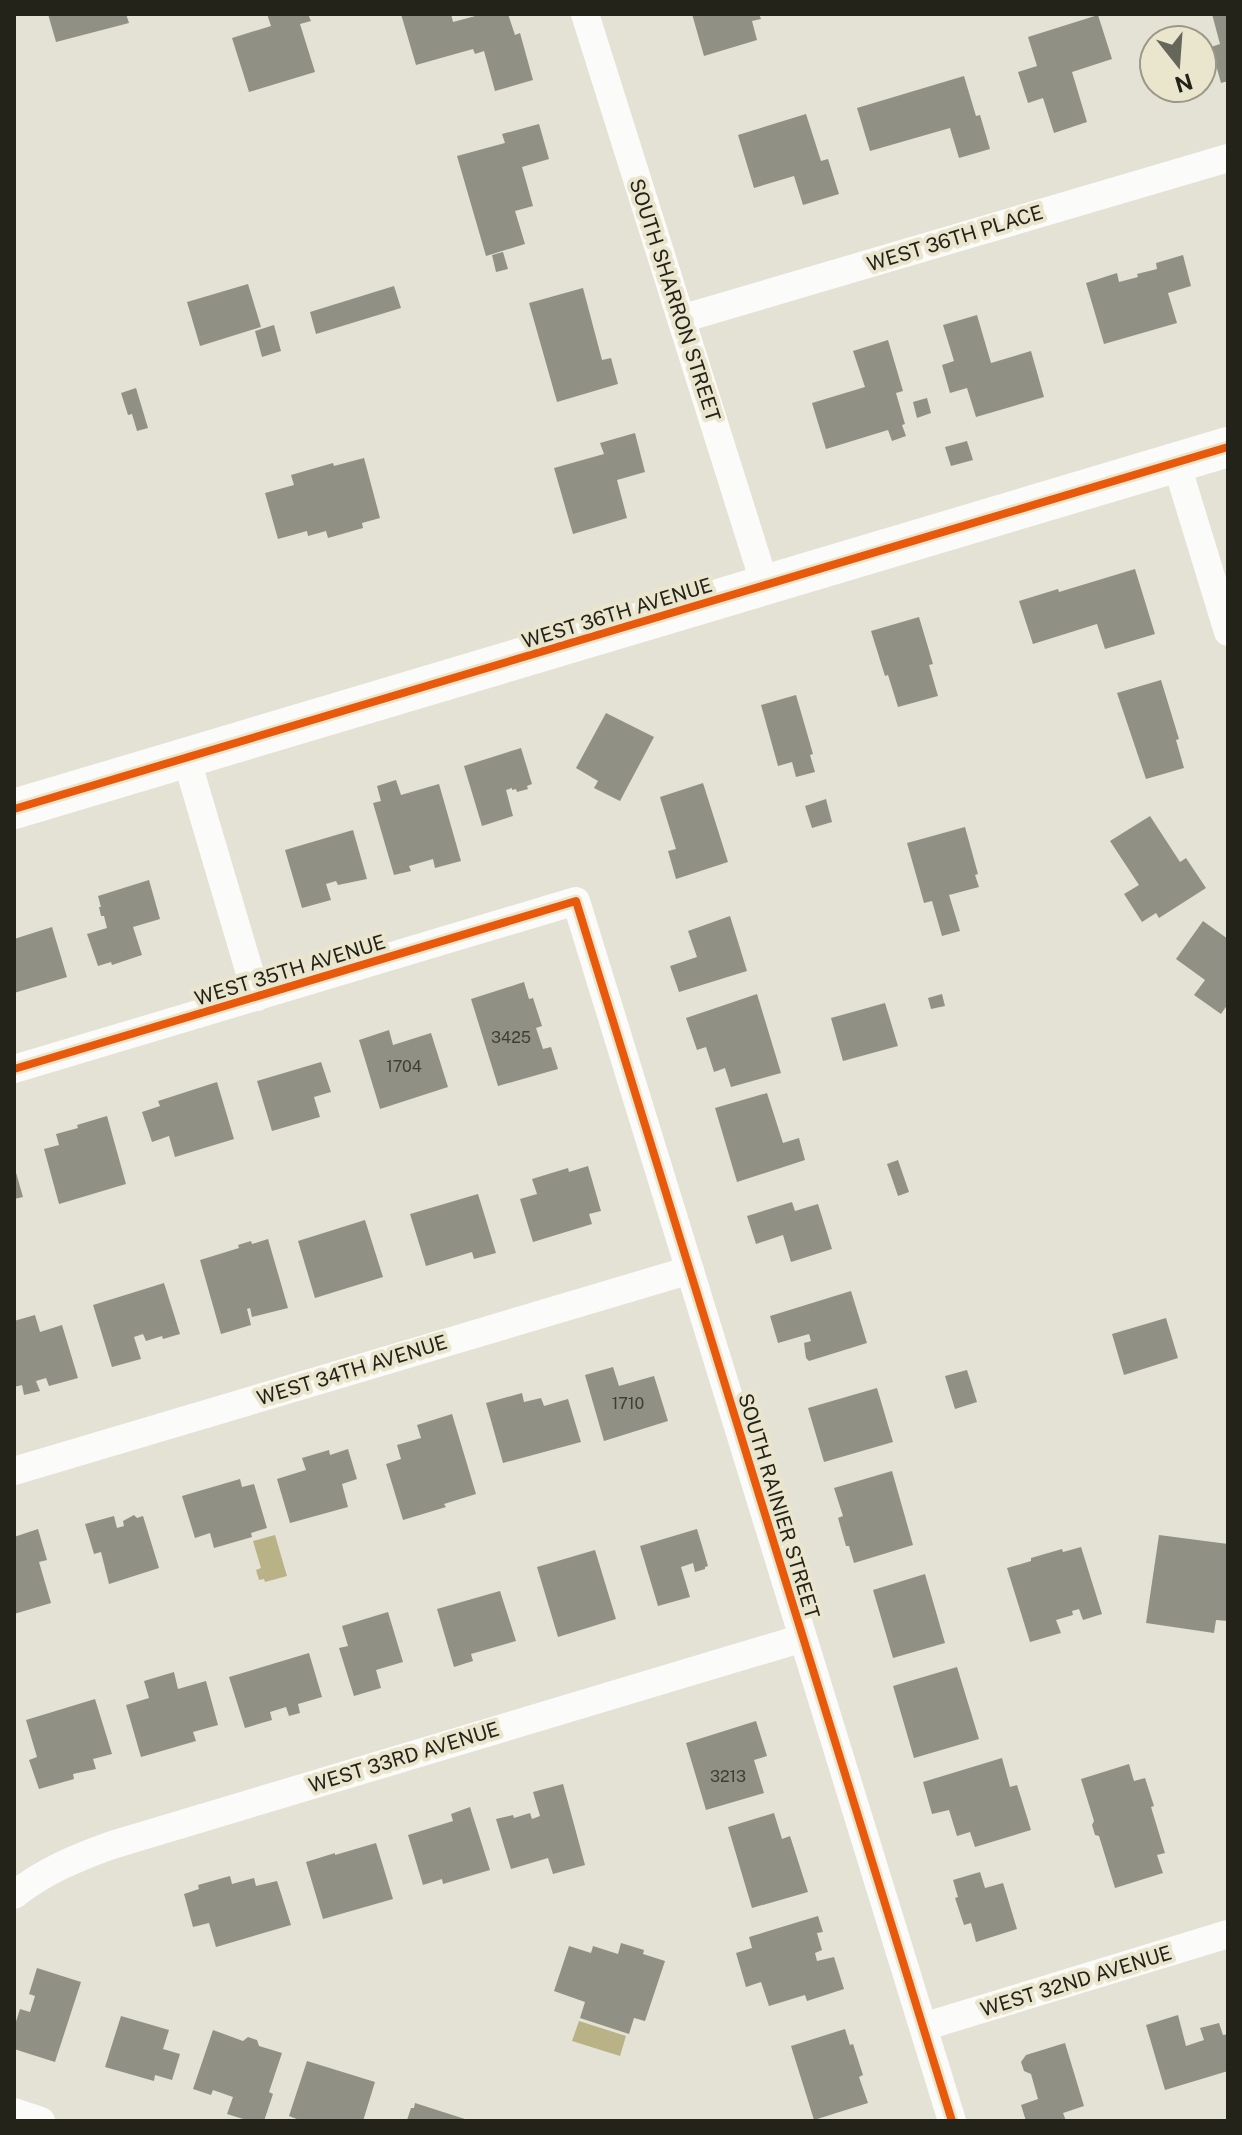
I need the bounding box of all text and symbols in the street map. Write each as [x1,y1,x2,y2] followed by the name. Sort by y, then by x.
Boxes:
[1138,24,1218,104] north arrow
[1172,68,1196,98] text: N
[624,176,726,424] street label: SOUTH SHARRON STREET
[864,200,1046,276] street label: WEST 36TH PLACE
[519,573,715,653] street label: WEST 36TH AVENUE
[192,930,388,1010] street label: WEST 35TH AVENUE
[491,1028,531,1047] house number: 3425
[386,1057,422,1076] house number: 1704
[254,1330,450,1410] street label: WEST 34TH AVENUE
[733,1390,825,1622] street label: SOUTH RAINIER STREET
[612,1394,645,1413] house number: 1710
[306,1717,502,1797] street label: WEST 33RD AVENUE
[710,1767,746,1786] house number: 3213
[977,1940,1175,2022] street label: WEST 32ND AVENUE

